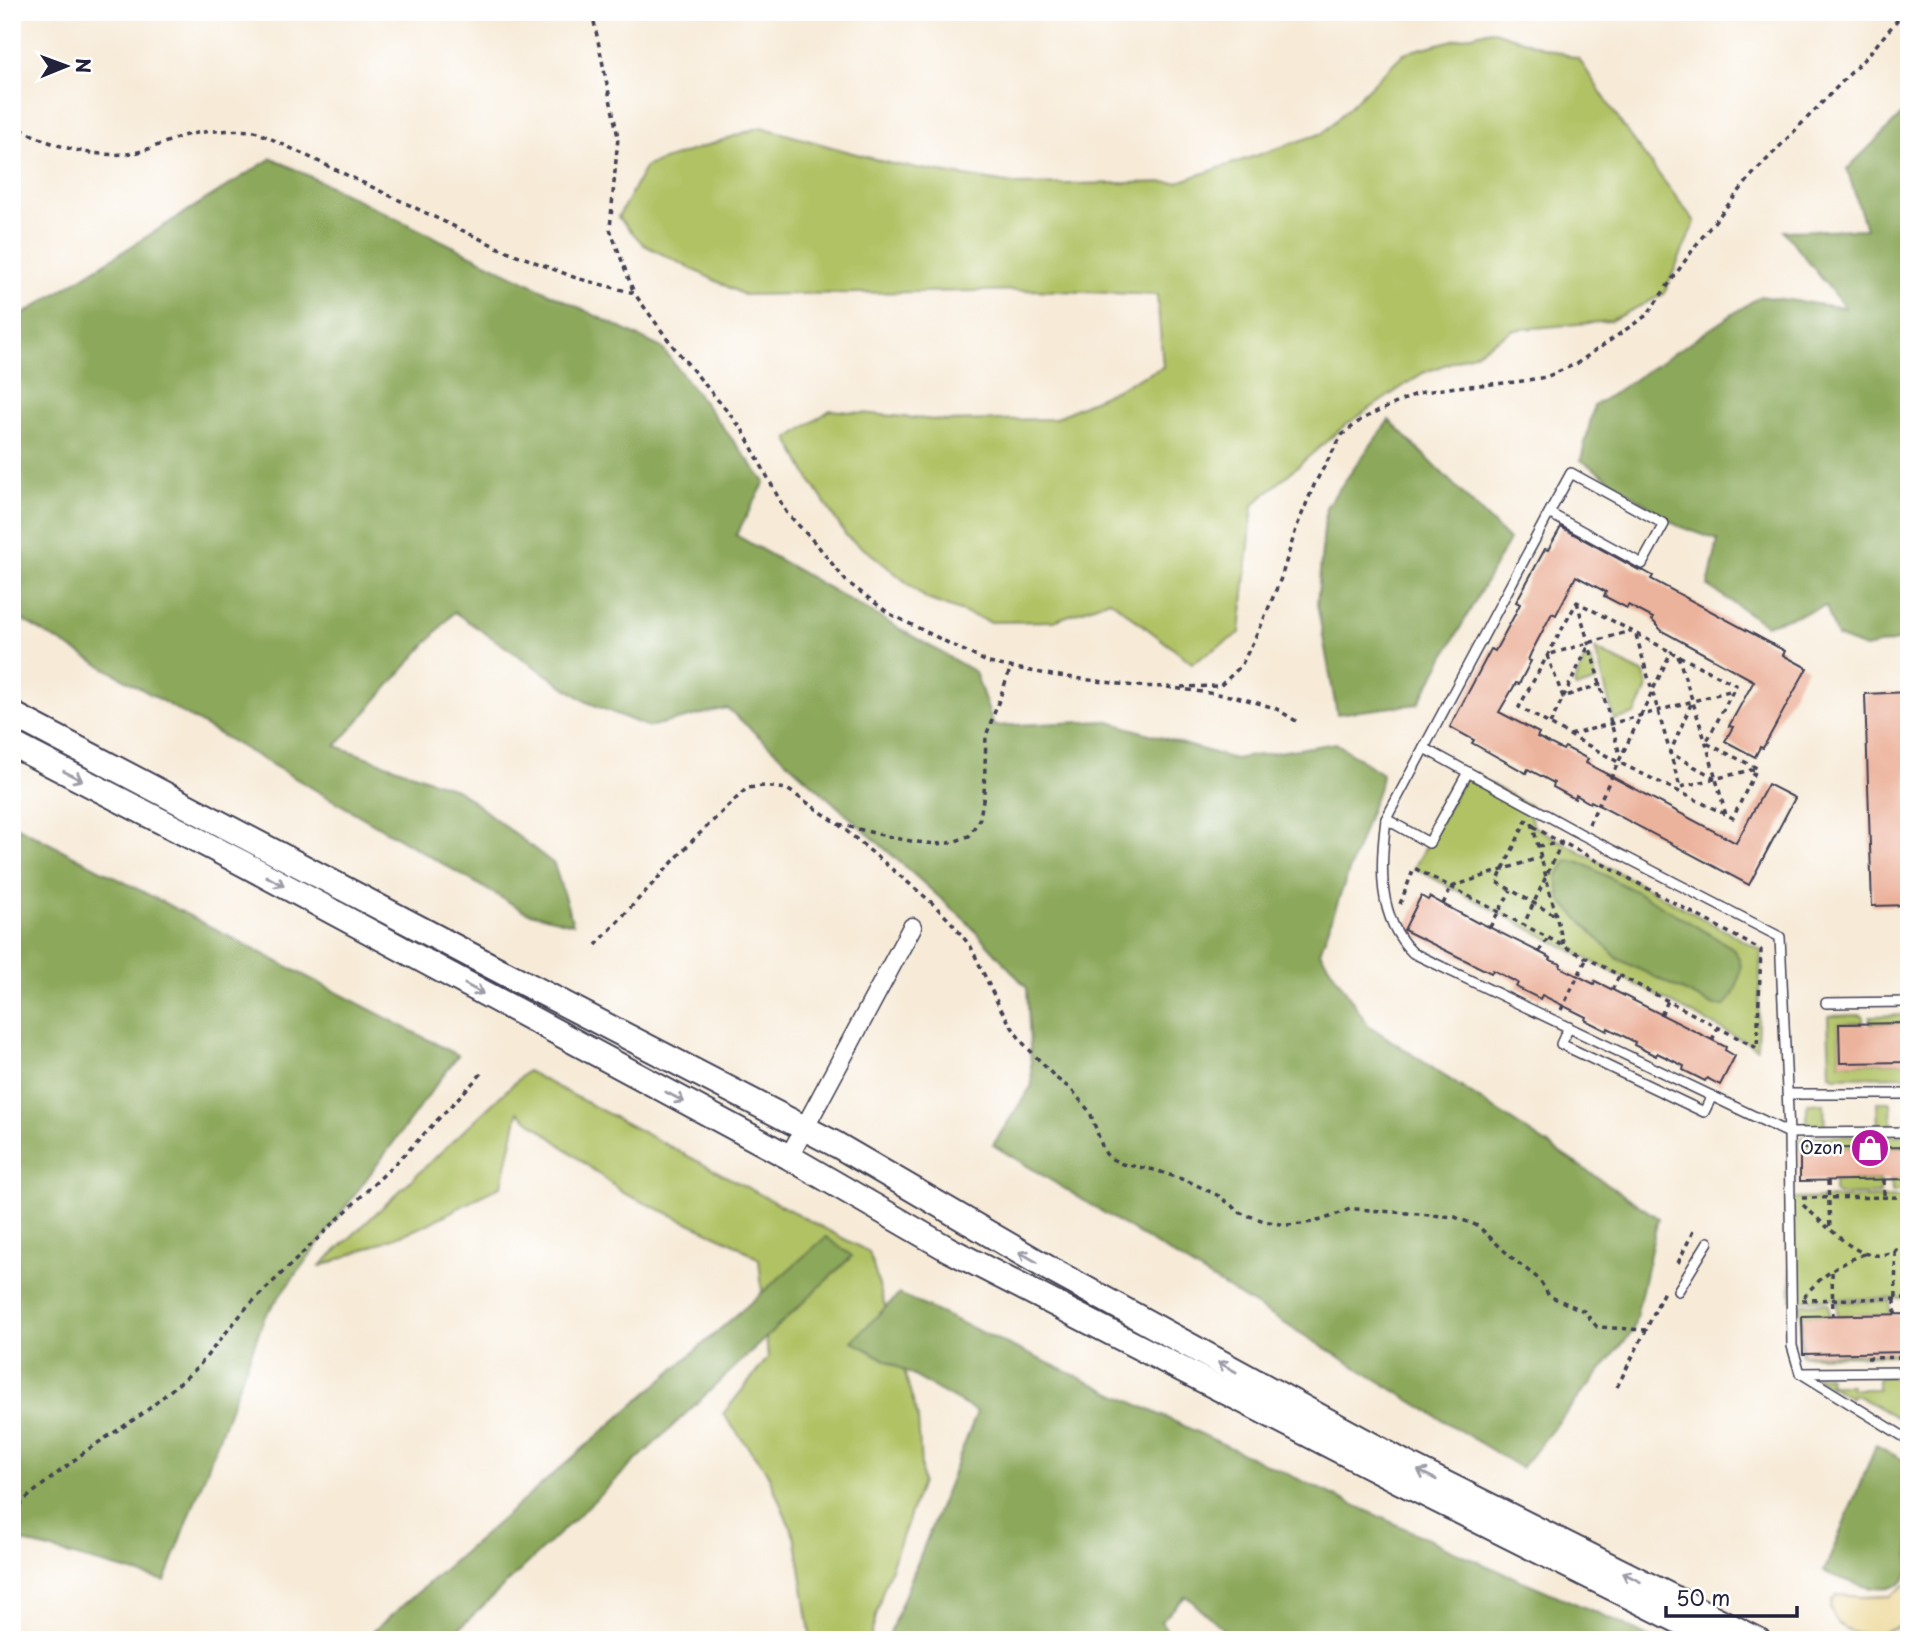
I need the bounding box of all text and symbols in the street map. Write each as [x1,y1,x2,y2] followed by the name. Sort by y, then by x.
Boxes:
[32,32,102,102] north arrow
[70,58,98,73] text: N
[62,769,83,783] one-way arrow
[264,874,284,888] one-way arrow
[464,983,484,997] one-way arrow
[664,1091,685,1104] one-way arrow
[1849,1127,1891,1169] shop icon: Ozon
[1800,1133,1843,1160] place label: Ozon
[1018,1249,1038,1263] one-way arrow
[1217,1359,1238,1373] one-way arrow
[1417,1467,1438,1481] one-way arrow
[1621,1569,1642,1583] one-way arrow
[1666,1575,1797,1619] scale bar
[1676,1581,1730,1613] text: 50 m

